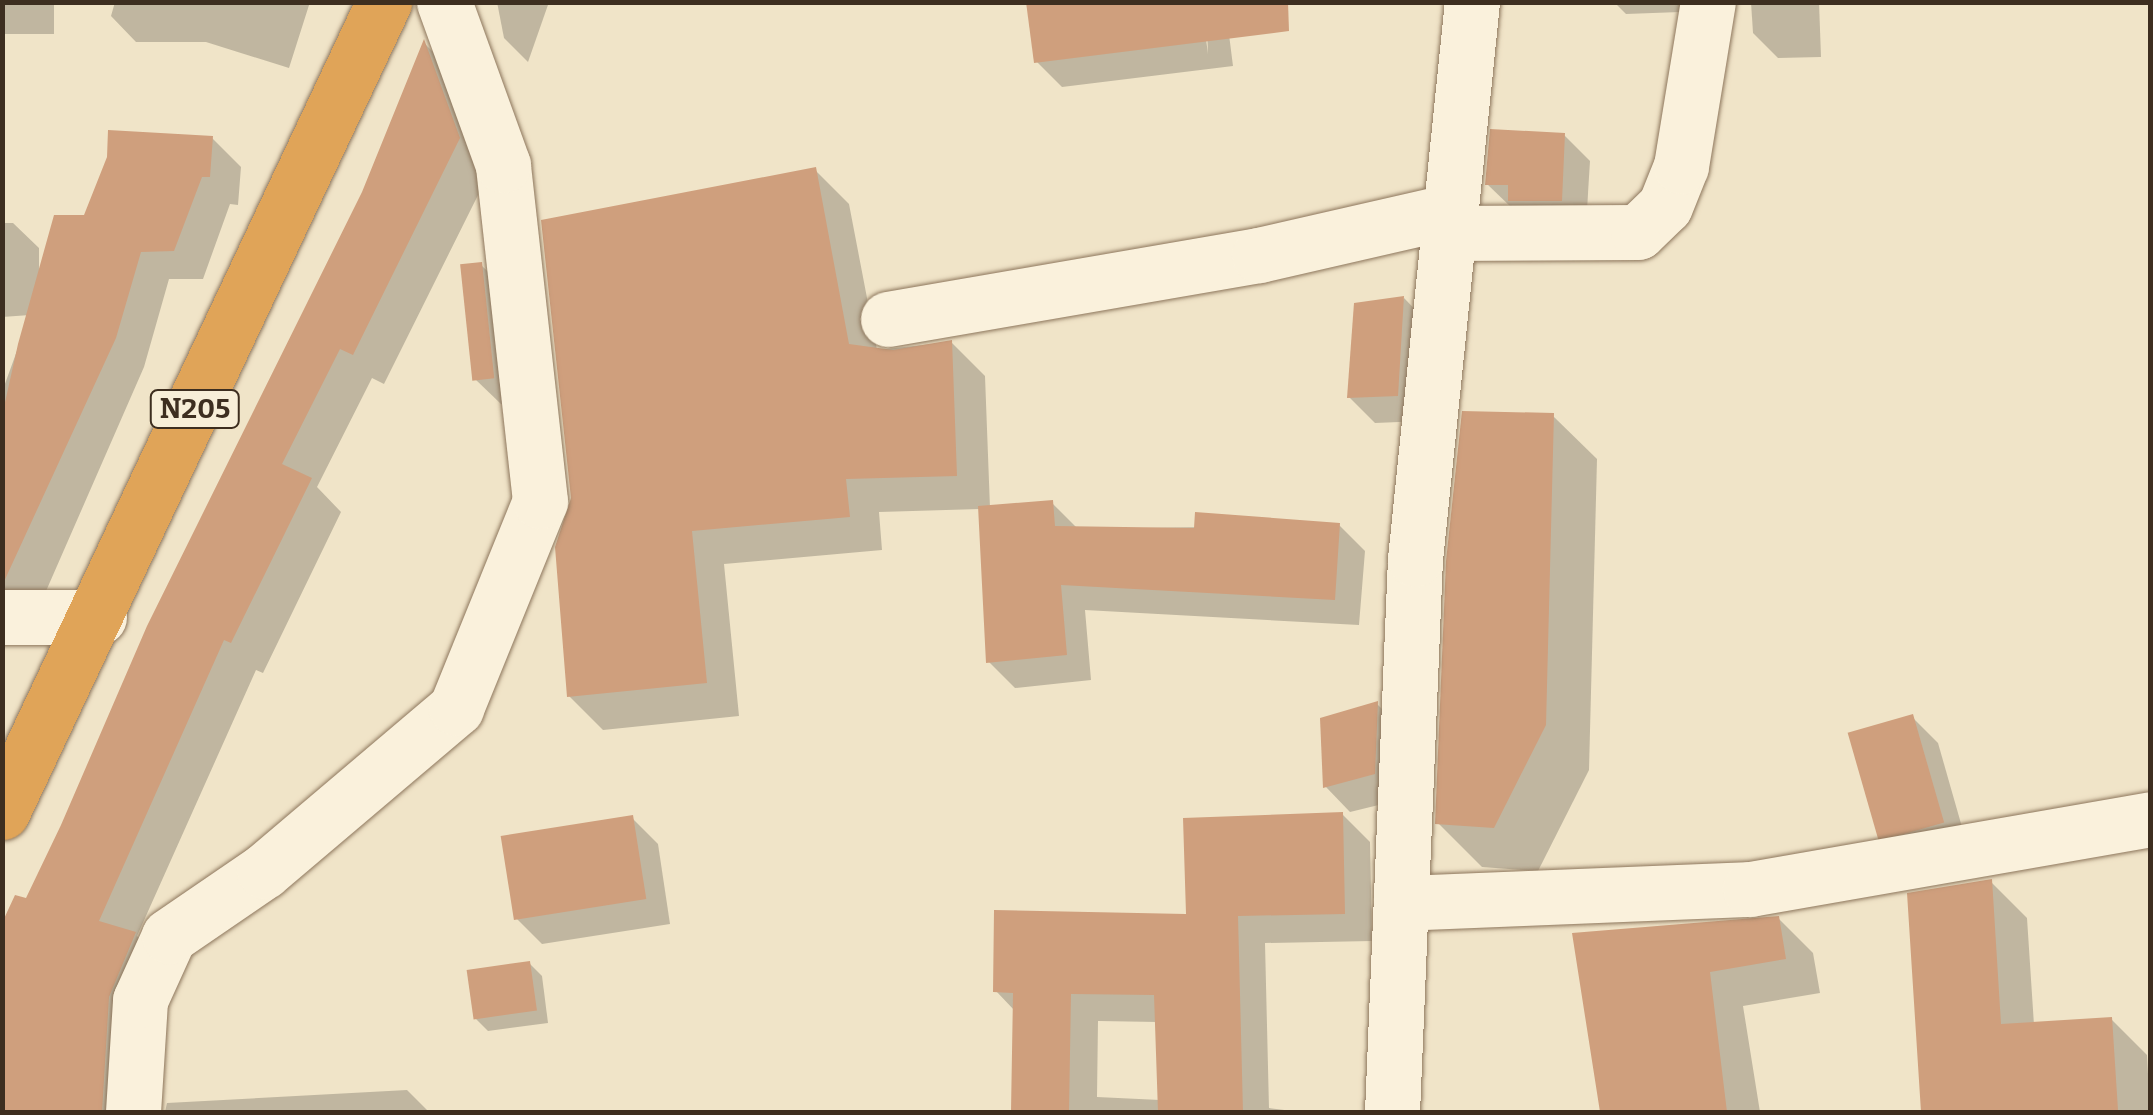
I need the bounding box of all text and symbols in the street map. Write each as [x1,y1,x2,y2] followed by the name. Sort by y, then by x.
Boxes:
[148,386,242,432] road number: N205

